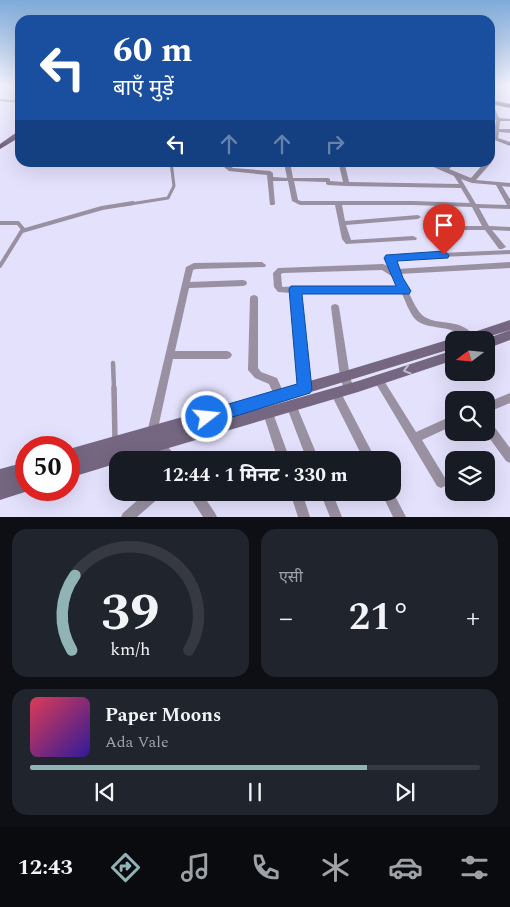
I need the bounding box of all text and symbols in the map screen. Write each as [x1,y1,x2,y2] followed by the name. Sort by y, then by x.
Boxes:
[113,24,193,77] text: 60 m
[30,35,95,100] icon: left
[113,72,174,105] text: बाएँ मुड़ें
[162,130,190,158] icon: left
[215,130,243,158] icon: ahead
[268,130,296,158] icon: ahead
[321,130,349,158] icon: right
[423,204,465,255] pin
[430,211,458,239] icon: arrive
[445,331,495,381] north arrow
[445,331,495,501] map controls
[404,365,412,375] one-way arrow
[180,390,232,442] position arrow
[445,391,495,441] button: search
[15,436,80,501] speed limit sign: 50
[445,451,495,501] button: layers
[162,461,348,490] text: 12:44 · 1 मिनट · 330 m
[279,565,303,589] text: एसी
[101,574,160,653] text: 39
[349,589,410,647] text: 21°
[279,597,293,640] text: −
[466,597,480,640] text: +
[110,636,151,663] text: km/h
[105,701,221,730] text: Paper Moons
[105,730,169,754] text: Ada Vale
[91,778,119,806] icon: previous
[241,778,269,806] icon: pause
[391,778,419,806] icon: next
[108,850,143,885] icon: directions
[178,850,213,885] icon: music
[248,850,283,885] icon: phone
[318,850,353,885] icon: climate
[388,850,423,885] icon: car
[457,850,492,885] icon: filters
[17,851,73,884] text: 12:43

